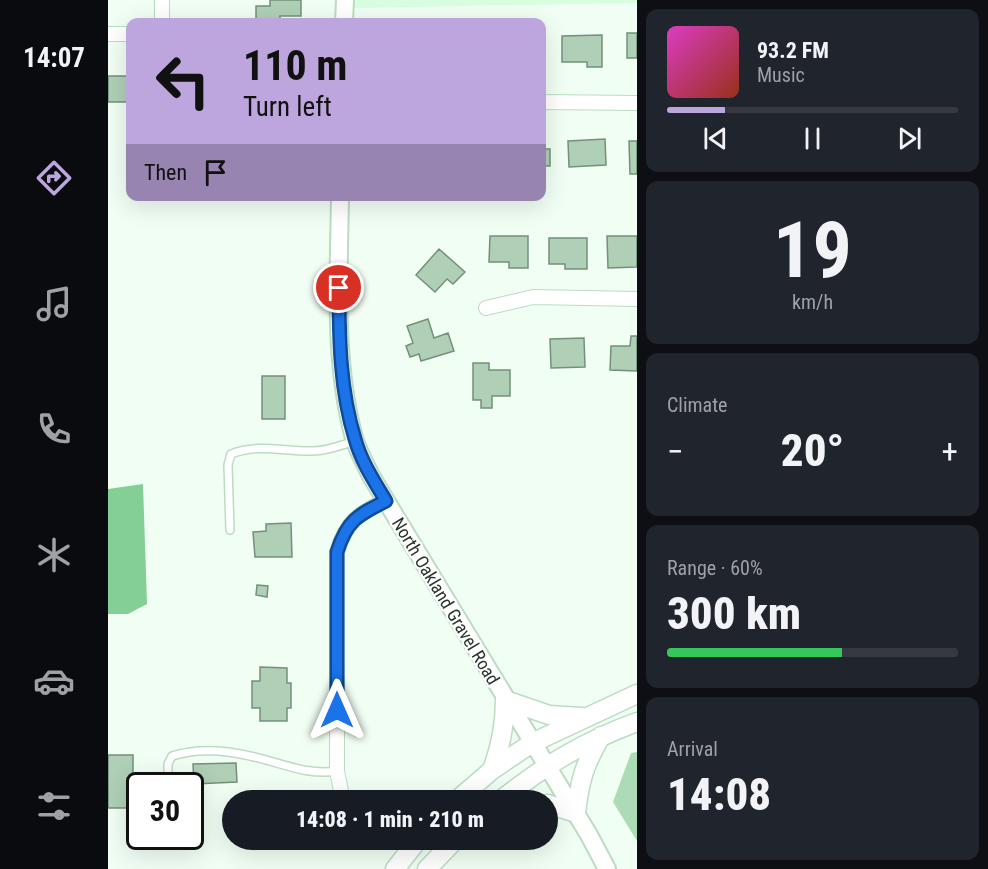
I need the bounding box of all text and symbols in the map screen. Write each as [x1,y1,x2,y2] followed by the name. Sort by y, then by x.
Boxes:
[757,38,829,63] text: 93.2 FM
[243,41,348,90] text: 110 m
[23,42,85,74] text: 14:07
[144,42,222,120] icon: left
[757,63,805,87] text: Music
[243,91,332,123] text: Turn left
[699,122,732,155] icon: previous
[796,122,829,155] icon: pause
[893,122,926,155] icon: next
[199,156,232,189] icon: arrive
[33,157,75,199] icon: directions
[144,160,187,185] text: Then
[773,205,852,296] text: 19
[313,262,364,313] pin
[322,271,355,304] icon: arrive
[33,283,75,325] icon: music
[792,290,833,314] text: km/h
[667,393,727,417] text: Climate
[33,408,75,450] icon: phone
[781,424,844,477] text: 20°
[667,432,684,471] text: −
[942,432,958,471] text: +
[388,514,504,688] street label: North Oakland Gravel Road
[33,534,75,576] icon: climate
[667,556,763,580] text: Range · 60%
[667,587,801,640] text: 300 km
[33,660,75,702] icon: car
[305,678,369,742] position arrow
[667,737,718,761] text: Arrival
[667,768,771,821] text: 14:08
[126,772,204,850] speed limit sign: 30
[33,785,75,827] icon: filters
[296,807,484,832] text: 14:08 · 1 min · 210 m

